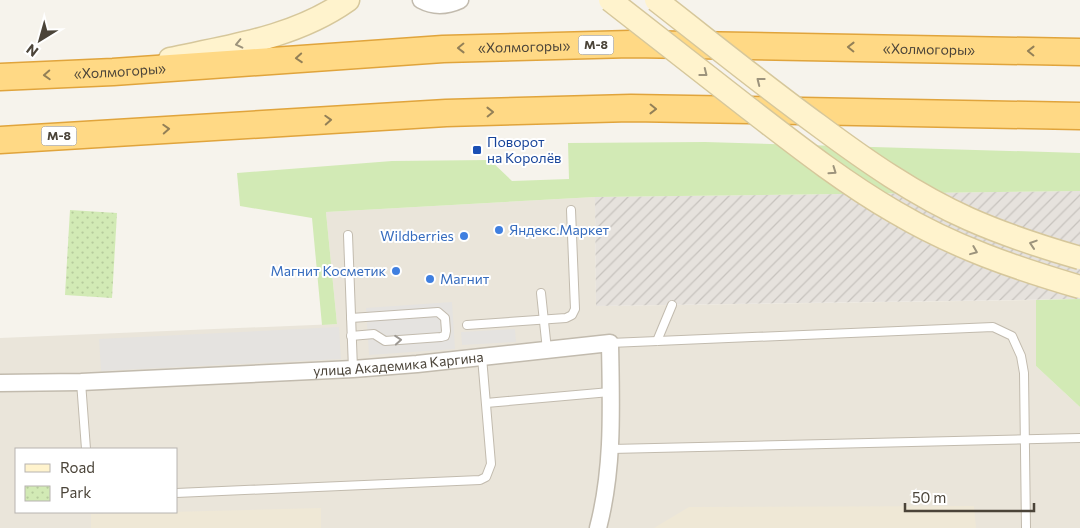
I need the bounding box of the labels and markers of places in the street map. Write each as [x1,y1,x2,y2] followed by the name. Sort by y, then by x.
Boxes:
[487,133,562,166] place label: Поворот на Королёв
[471,144,483,156] marker: Поворот на Королёв
[509,221,610,238] place label: Яндекс.Маркет
[493,224,505,236] marker: Яндекс.Маркет
[380,227,454,244] place label: Wildberries
[458,230,470,242] marker: Wildberries
[270,262,387,279] place label: Магнит Косметик
[390,265,402,277] marker: Магнит Косметик
[440,270,490,287] place label: Магнит
[424,273,436,285] marker: Магнит

